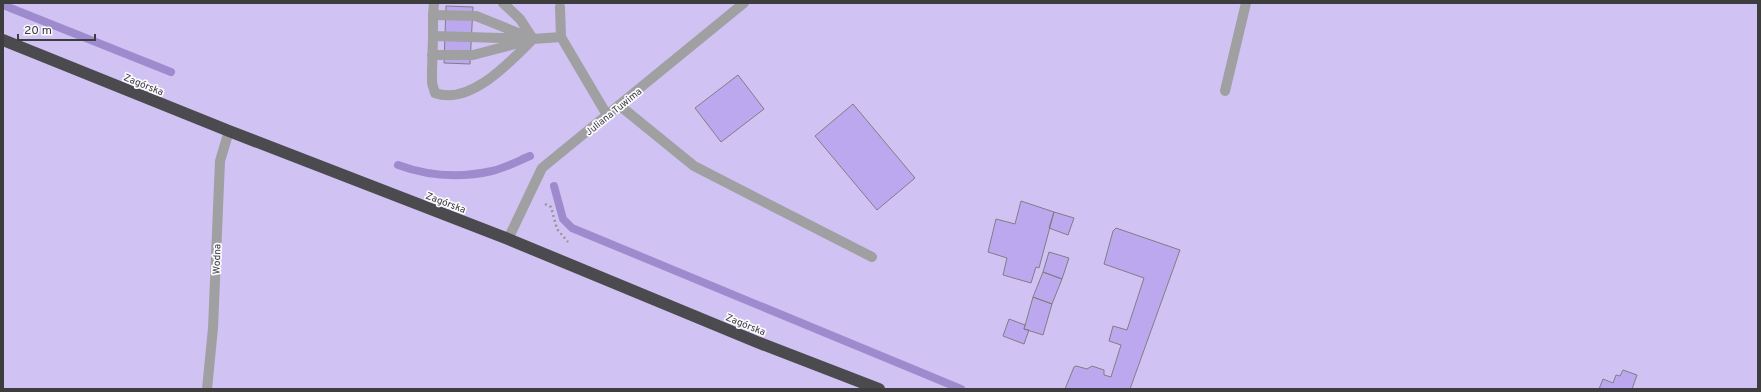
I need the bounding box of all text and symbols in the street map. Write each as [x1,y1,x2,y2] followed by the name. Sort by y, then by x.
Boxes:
[18,16,95,42] scale bar
[24,23,52,39] text: 20 m
[122,72,165,99] street label: Zagórska
[583,85,645,139] street label: Juliana Tuwima
[424,190,467,217] street label: Zagórska
[210,244,225,275] street label: Wodna
[724,312,767,339] street label: Zagórska

